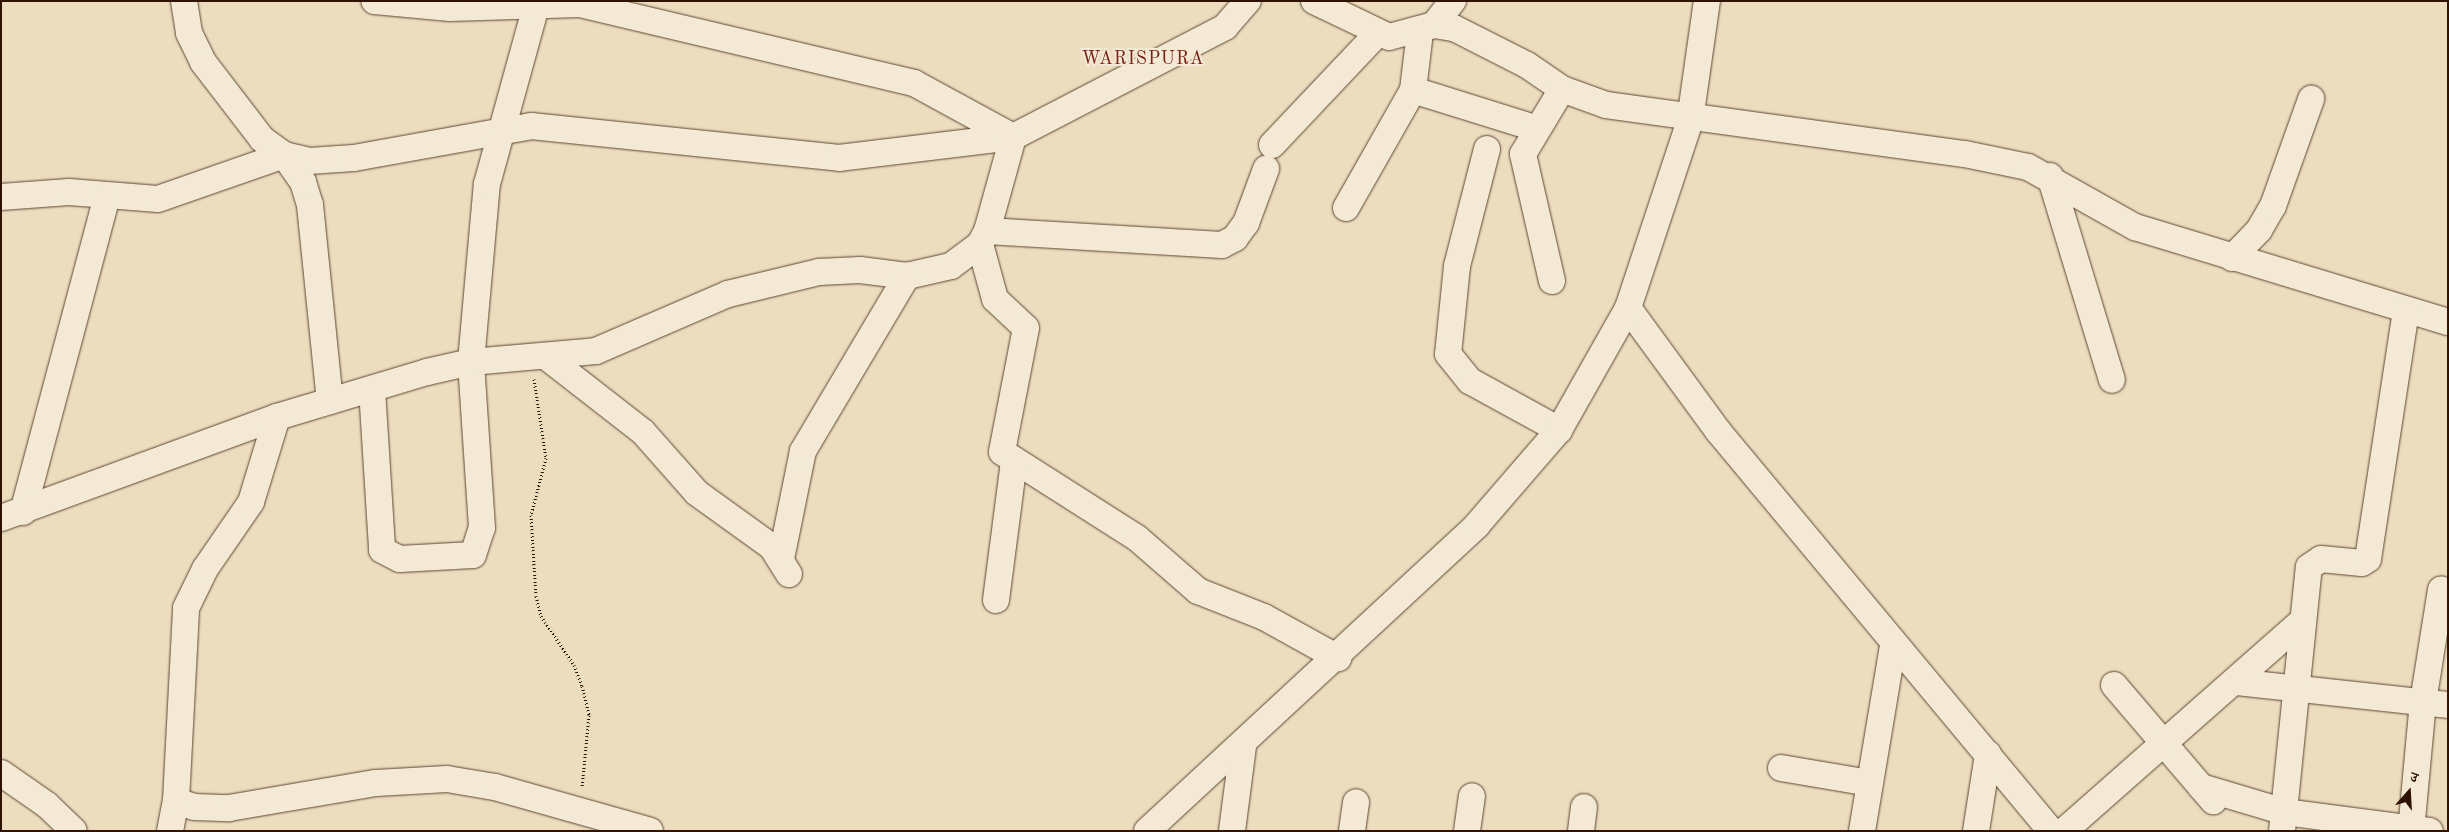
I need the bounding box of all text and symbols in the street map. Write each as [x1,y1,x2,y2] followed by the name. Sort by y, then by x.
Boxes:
[1080,48,1206,70] district label: WARISPURA
[2384,767,2434,817] north arrow
[2408,770,2420,786] text: उ

